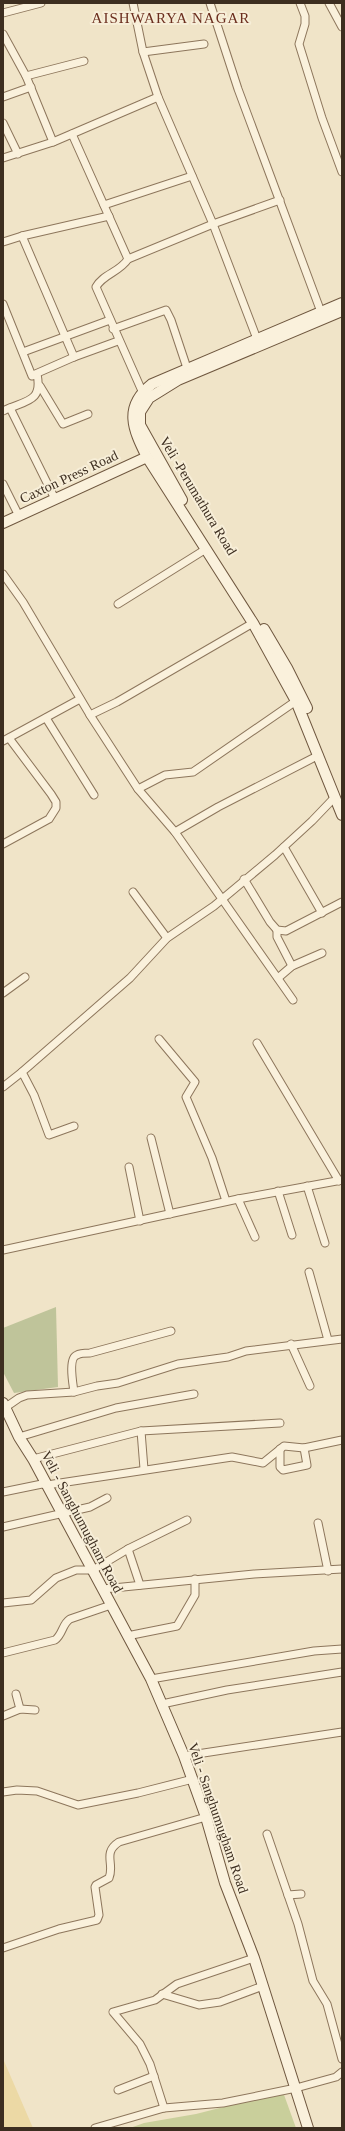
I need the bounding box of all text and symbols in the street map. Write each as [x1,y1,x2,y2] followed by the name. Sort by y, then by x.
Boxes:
[92,10,250,26] district label: AISHWARYA NAGAR
[157,434,239,558] street label: Veli -Perumathura Road
[18,448,120,506] street label: Caxton Press Road
[38,1449,126,1595] street label: Veli - Sanghumugham Road
[185,1741,251,1895] street label: Veli - Sanghumugham Road

